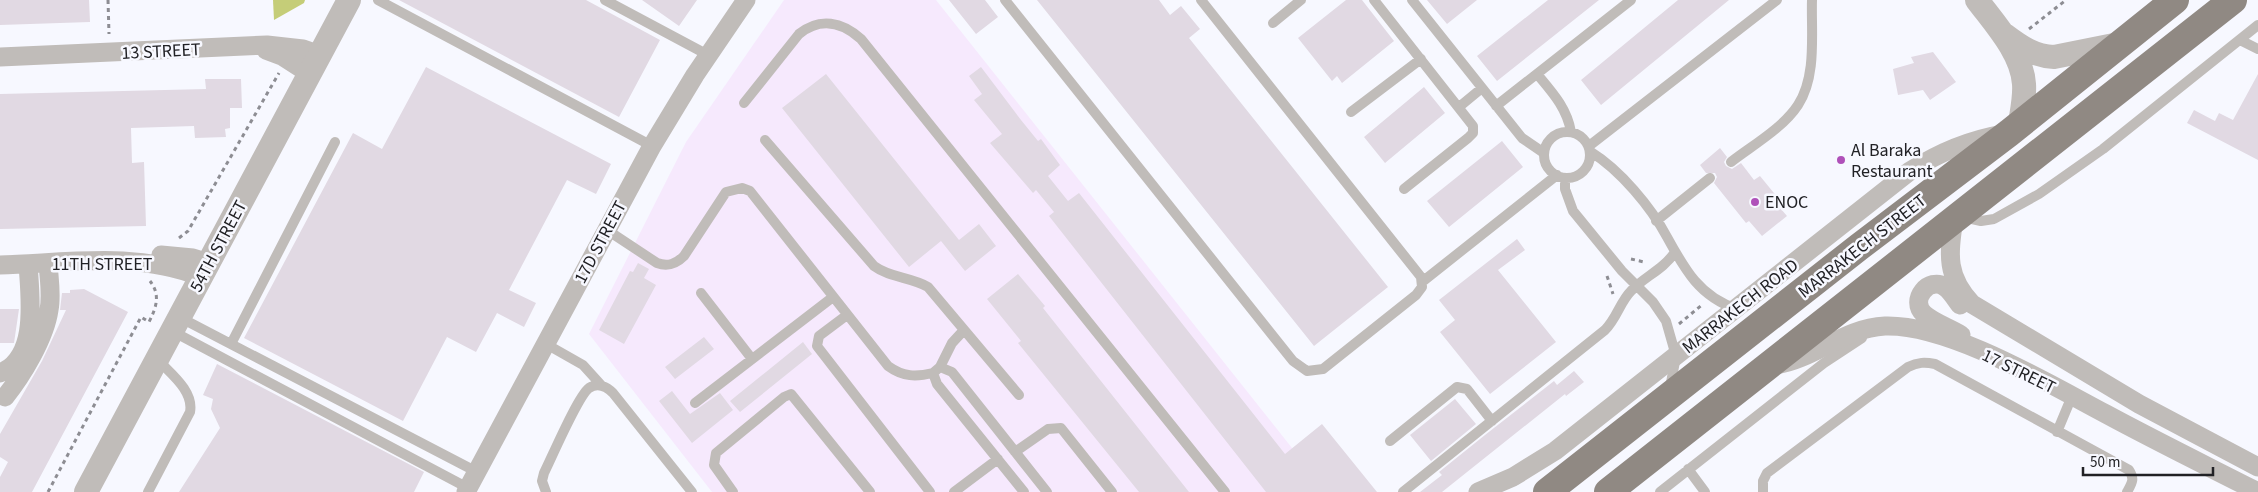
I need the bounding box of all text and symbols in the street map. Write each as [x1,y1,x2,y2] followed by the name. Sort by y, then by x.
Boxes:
[121,37,202,66] street label: 13 STREET
[1851,138,1933,184] place label: Al Baraka Restaurant
[1835,154,1847,166] marker: Al Baraka Restaurant
[1793,188,1932,304] street label: MARRAKECH STREET
[1765,190,1808,215] place label: ENOC
[184,196,253,297] street label: 54TH STREET
[568,196,633,288] street label: 17D STREET
[1749,196,1761,208] marker: ENOC
[52,252,153,277] street label: 11TH STREET
[1677,253,1804,360] street label: MARRAKECH ROAD
[1978,343,2060,400] street label: 17 STREET
[2083,444,2213,476] scale bar
[2090,452,2120,473] text: 50 m

